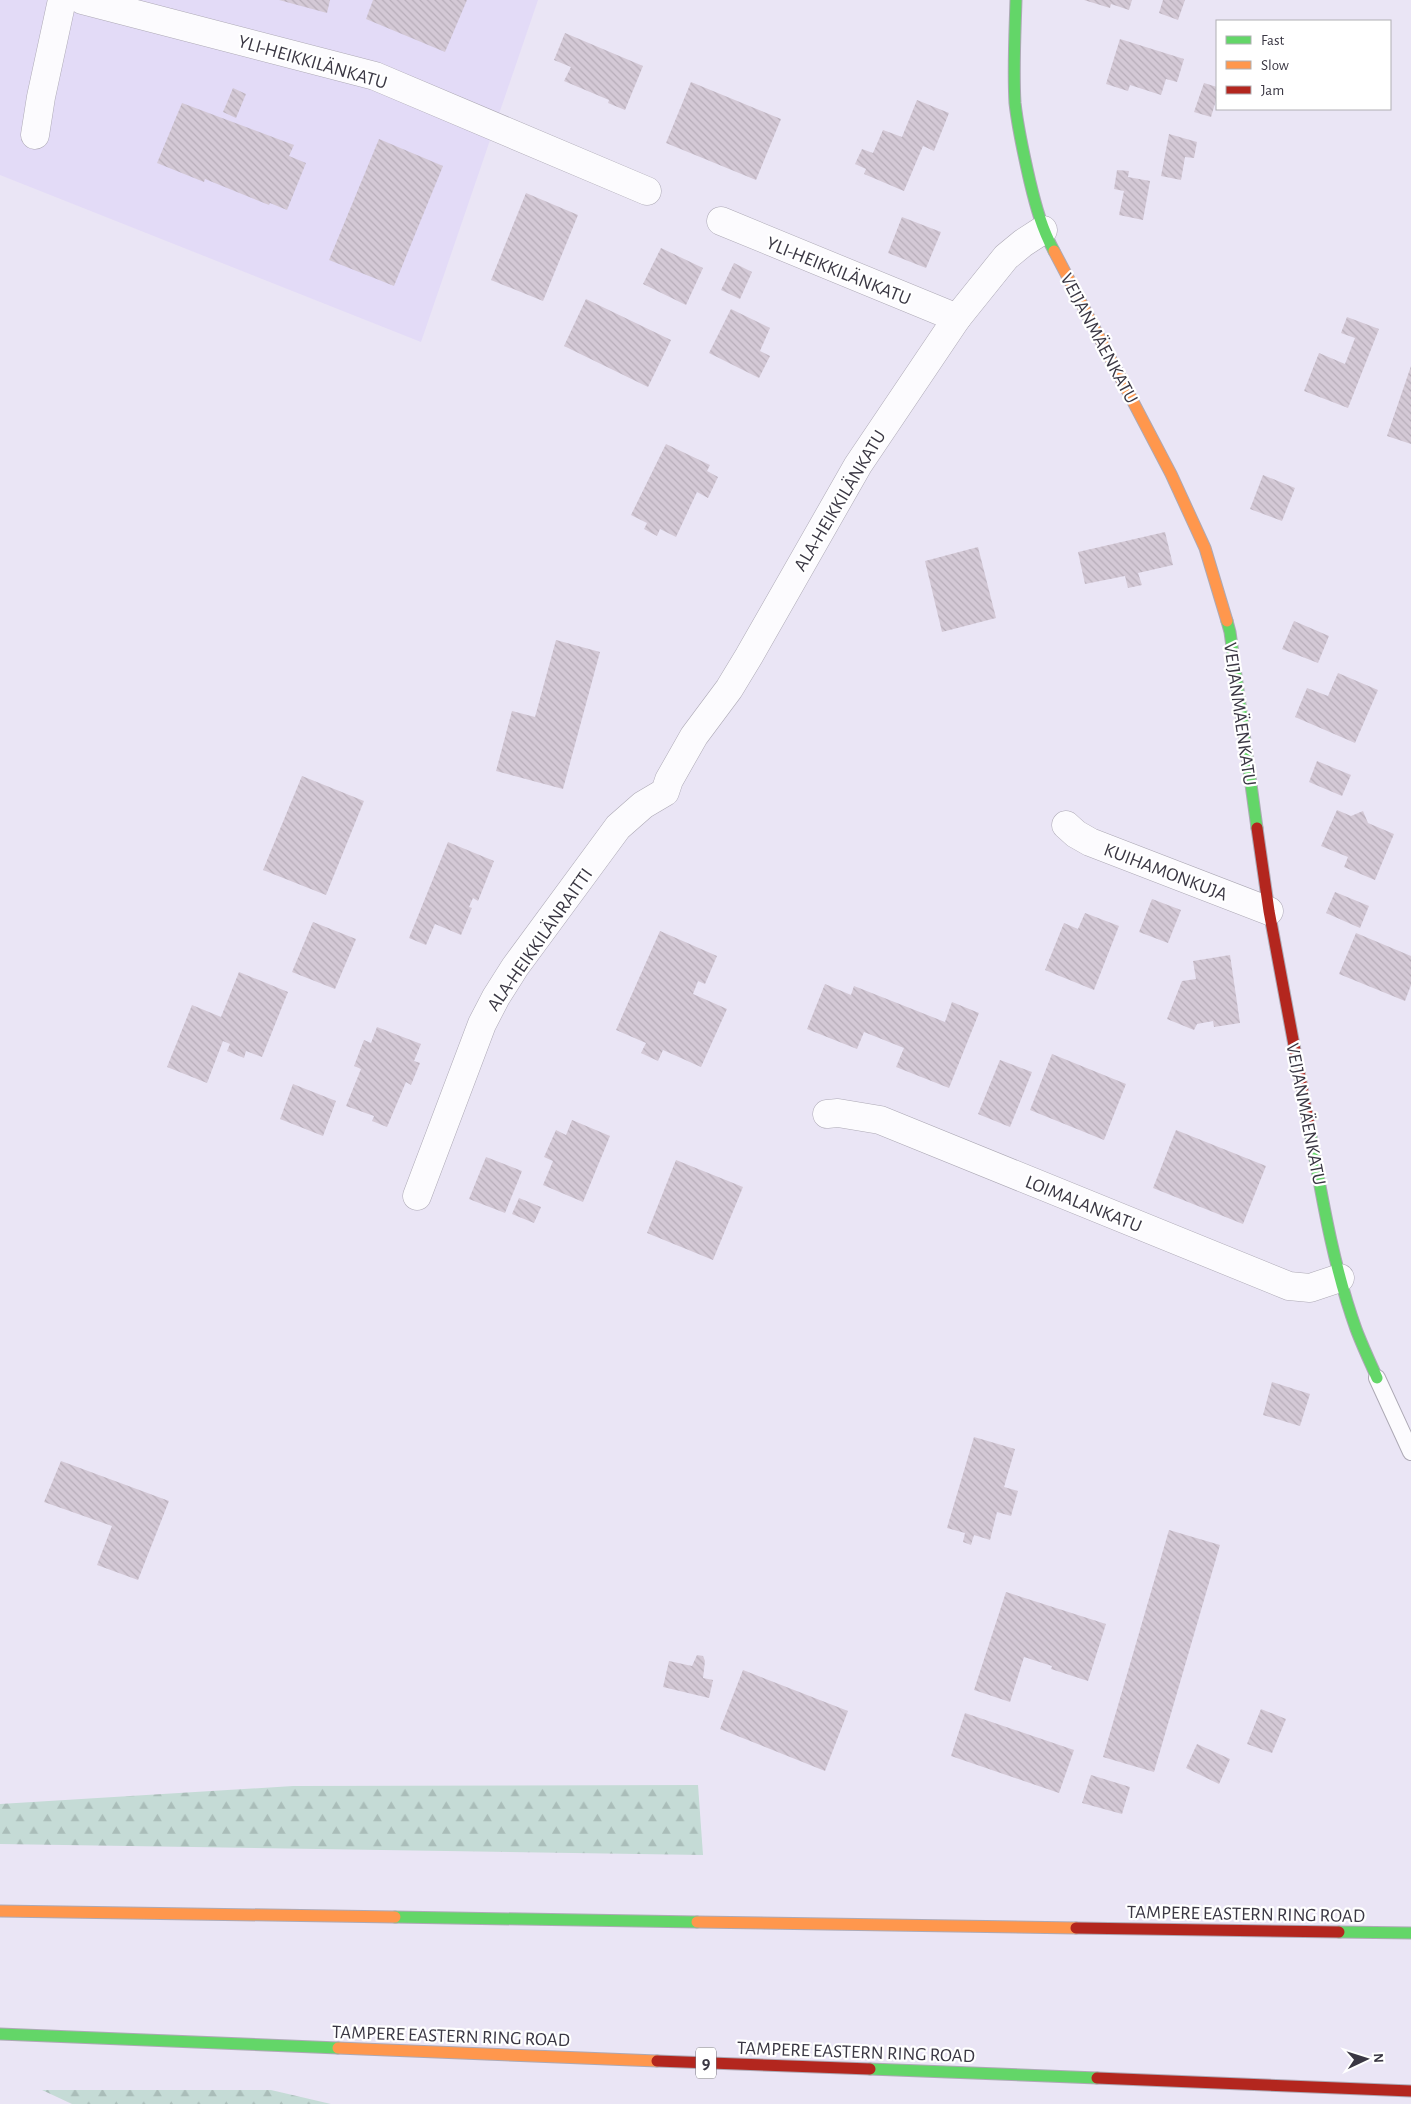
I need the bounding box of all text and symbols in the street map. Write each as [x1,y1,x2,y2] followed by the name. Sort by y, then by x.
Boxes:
[1216,20,1391,110] legend
[236,31,390,93] street label: YLI-HEIKKILÄNKATU
[1261,33,1285,48] text: Fast
[1261,58,1289,73] text: Slow
[1261,83,1284,98] text: Jam
[763,233,914,309] street label: YLI-HEIKKILÄNKATU
[1056,270,1142,407] street label: VEIJANMÄENKATU
[790,426,890,575] street label: ALA-HEIKKILÄNKATU
[1220,641,1260,787] street label: VEIJANMÄENKATU
[1101,840,1230,905] street label: KUIHAMONKUJA
[483,865,597,1015] street label: ALA-HEIKKILÄNRAITTI
[1282,1041,1330,1187] street label: VEIJANMÄENKATU
[1023,1172,1144,1236] street label: LOIMALANKATU
[1127,1903,1365,1926] street label: TAMPERE EASTERN RING ROAD
[332,2023,570,2050] street label: TAMPERE EASTERN RING ROAD
[1341,2034,1391,2084] north arrow
[737,2039,975,2066] street label: TAMPERE EASTERN RING ROAD
[696,2048,716,2078] road number: 9
[1371,2053,1385,2064] text: N

